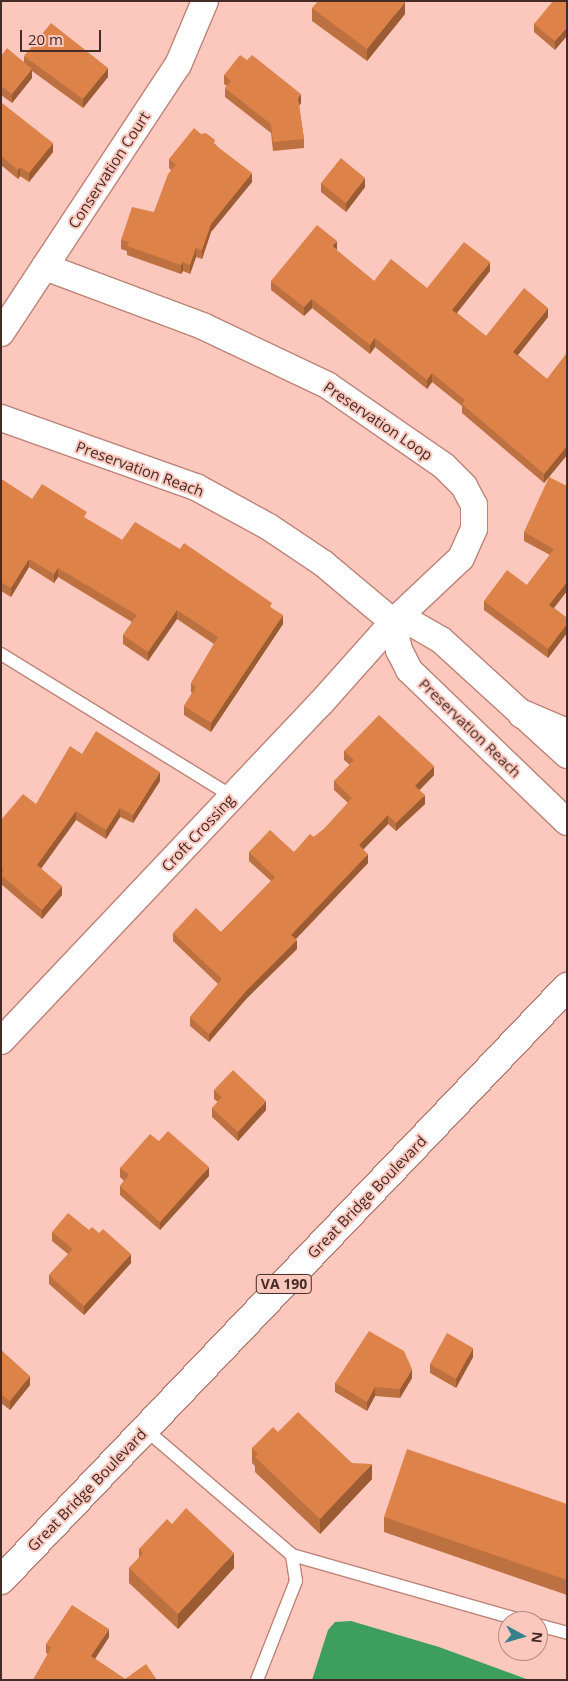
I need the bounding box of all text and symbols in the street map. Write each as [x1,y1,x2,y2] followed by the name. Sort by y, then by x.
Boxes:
[22,20,104,52] scale bar
[28,29,63,49] text: 20 m
[65,108,153,232] street label: Conservation Court
[320,378,436,464] street label: Preservation Loop
[74,437,206,501] street label: Preservation Reach
[415,675,525,781] street label: Preservation Reach
[158,791,238,875] street label: Croft Crossing
[304,1132,430,1262] street label: Great Bridge Boulevard
[255,1272,313,1296] road number: VA 190
[24,1425,150,1555] street label: Great Bridge Boulevard
[498,1611,548,1661] north arrow
[527,1631,547,1644] text: N

